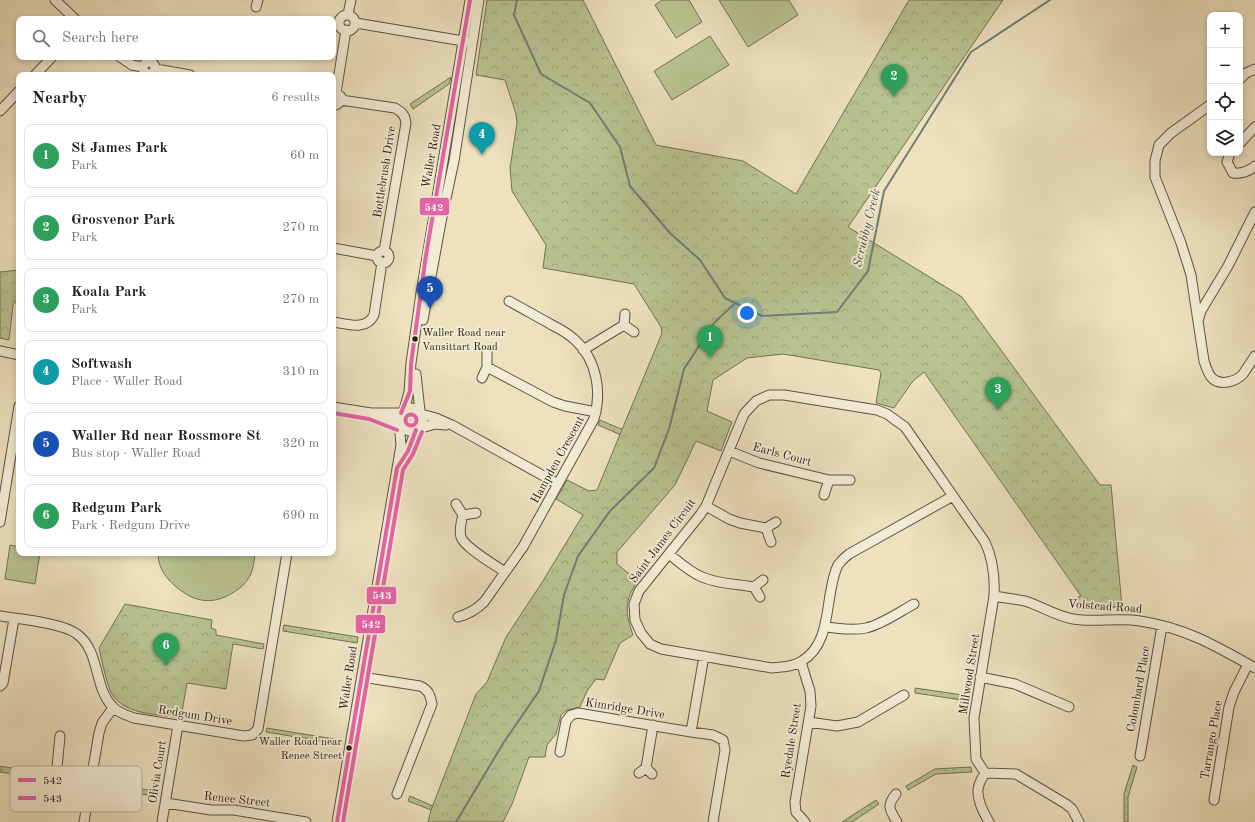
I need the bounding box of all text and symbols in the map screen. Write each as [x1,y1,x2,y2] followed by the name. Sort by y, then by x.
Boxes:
[1207,12,1243,156] map controls
[1207,12,1243,48] button: +
[16,16,336,60] search box
[30,27,52,49] icon: search
[62,31,139,46] text: Search here
[1207,48,1243,84] button: −
[881,64,907,97] pin: 2
[1207,84,1243,120] button: locate
[32,90,87,107] text: Nearby
[271,91,320,104] text: 6 results
[1207,120,1243,156] button: layers
[469,122,495,155] pin: 4
[420,123,444,189] street label: Waller Road
[372,125,398,219] street label: Bottlebrush Drive
[71,141,168,156] text: St James Park
[42,149,50,162] text: 1
[290,149,319,162] text: 60 m
[71,159,98,172] text: Park
[851,187,883,269] water label: Scrubby Creek
[419,197,450,216] line badge: 542
[424,203,444,214] text: 542
[71,213,176,228] text: Grosvenor Park
[42,221,50,234] text: 2
[282,221,319,234] text: 270 m
[71,231,98,244] text: Park
[417,276,443,309] pin: 5
[71,285,147,300] text: Koala Park
[42,293,50,306] text: 3
[282,293,319,306] text: 270 m
[71,303,98,316] text: Park
[737,303,757,323] your location
[697,325,723,358] pin: 1
[422,328,506,353] place label: Waller Road near Vansittart Road
[410,334,420,344] marker: Waller Road near Vansittart Road
[71,357,132,372] text: Softwash
[42,365,50,378] text: 4
[282,365,319,378] text: 310 m
[71,375,183,388] text: Place · Waller Road
[985,377,1011,410] pin: 3
[529,414,587,506] street label: Hampden Crescent
[71,429,261,444] text: Waller Rd near Rossmore St
[42,437,50,450] text: 5
[282,437,319,450] text: 320 m
[751,441,813,469] street label: Earls Court
[71,447,201,460] text: Bus stop · Waller Road
[628,497,698,585] street label: Saint James Circuit
[71,501,162,516] text: Redgum Park
[42,509,50,522] text: 6
[282,509,319,522] text: 690 m
[71,519,190,532] text: Park · Redgum Drive
[366,586,397,605] line badge: 543
[372,591,392,602] text: 543
[1067,598,1143,616] street label: Volstead Road
[355,614,386,634] line badge: 542
[361,620,381,631] text: 542
[153,633,179,666] pin: 6
[958,633,982,715] street label: Millwood Street
[1126,644,1153,733] street label: Colombard Place
[338,645,360,711] street label: Waller Road
[584,697,666,721] street label: Kimridge Drive
[1199,699,1225,780] street label: Tarrango Place
[780,703,804,779] street label: Ryedale Street
[157,704,233,728] street label: Redgum Drive
[259,737,342,762] place label: Waller Road near Renee Street
[147,740,169,804] street label: Olivia Court
[344,743,354,753] marker: Waller Road near Renee Street
[10,766,142,812] legend
[43,776,62,787] text: 542
[203,791,271,809] street label: Renee Street
[43,794,62,805] text: 543

